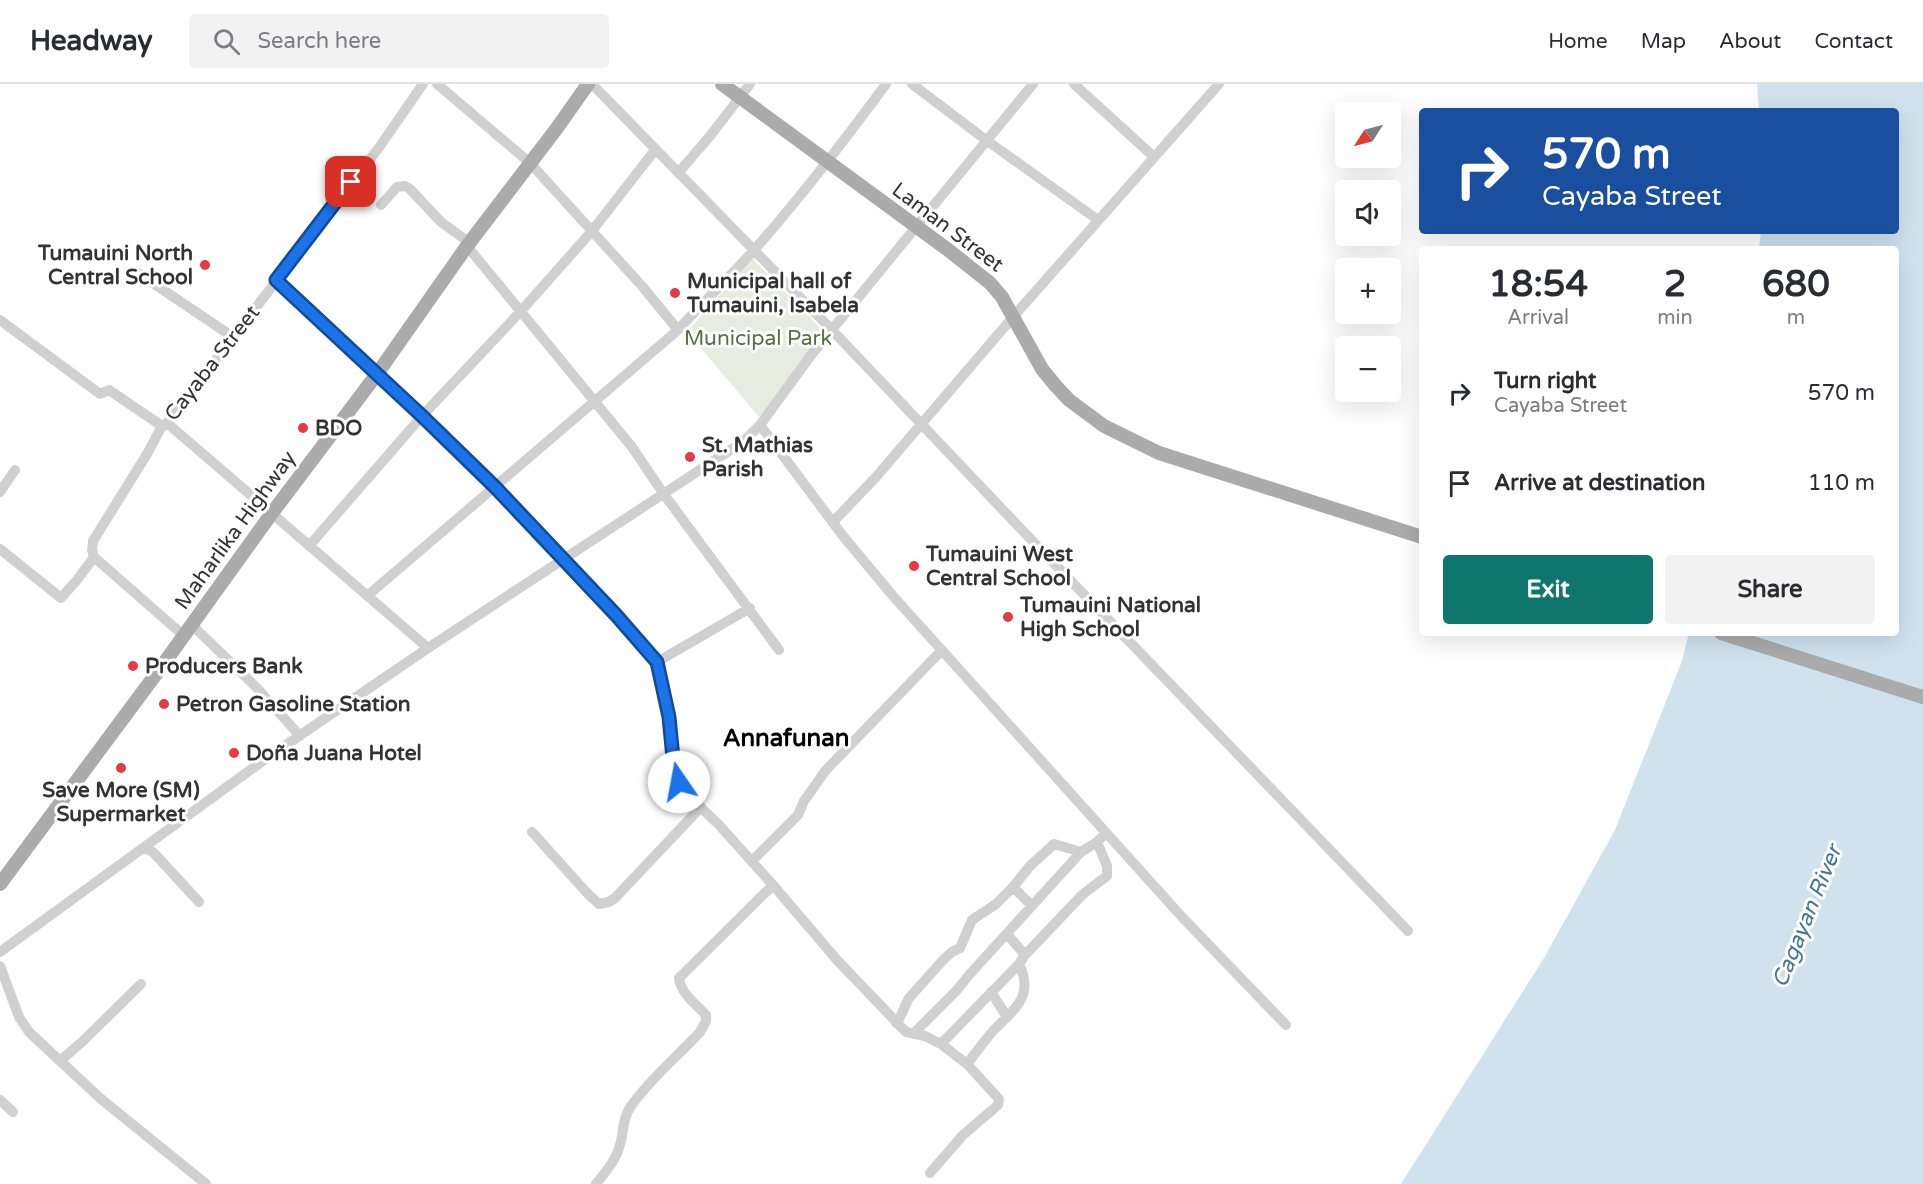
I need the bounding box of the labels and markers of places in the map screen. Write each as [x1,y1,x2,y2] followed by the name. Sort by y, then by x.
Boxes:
[325,156,376,207] pin
[37,241,193,290] place label: Tumauini North Central School
[198,258,212,272] marker: Tumauini North Central School
[686,269,859,318] place label: Municipal hall of Tumauini, Isabela
[668,286,682,300] marker: Municipal hall of Tumauini, Isabela
[315,416,362,441] place label: BDO
[296,421,310,435] marker: BDO
[702,433,813,482] place label: St. Mathias Parish
[683,450,697,464] marker: St. Mathias Parish
[925,542,1073,591] place label: Tumauini West Central School
[907,559,921,573] marker: Tumauini West Central School
[1019,593,1201,642] place label: Tumauini National High School
[1001,610,1015,624] marker: Tumauini National High School
[145,654,303,679] place label: Producers Bank
[126,659,140,673] marker: Producers Bank
[176,692,410,717] place label: Petron Gasoline Station
[157,697,171,711] marker: Petron Gasoline Station
[246,741,422,766] place label: Doña Juana Hotel
[227,746,241,760] marker: Doña Juana Hotel
[114,761,128,775] marker: Save More (SM) Supermarket
[42,778,200,827] place label: Save More (SM) Supermarket

